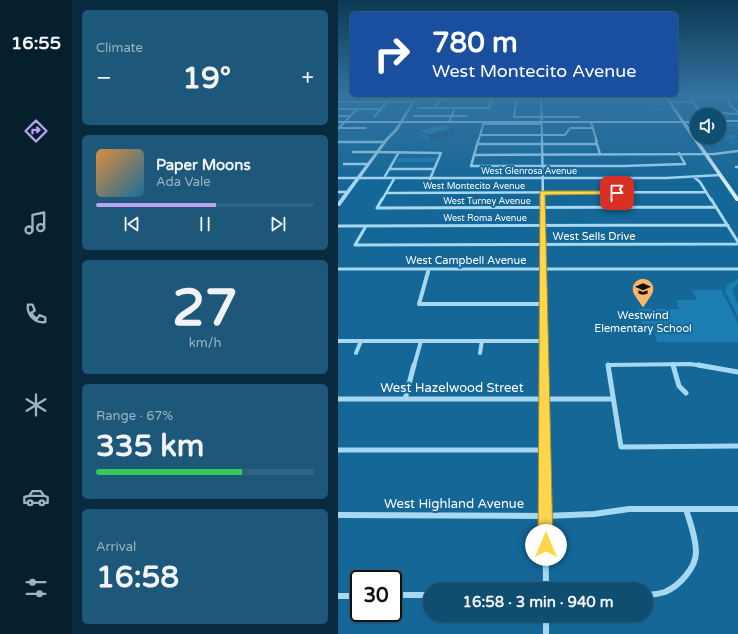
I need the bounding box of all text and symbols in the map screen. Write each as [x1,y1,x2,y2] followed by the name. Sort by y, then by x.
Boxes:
[432,26,518,60] text: 780 m
[366,28,418,80] icon: right
[11,32,61,54] text: 16:55
[96,40,143,56] text: Climate
[182,60,231,97] text: 19°
[432,60,636,82] text: West Montecito Avenue
[96,65,112,91] text: −
[302,65,314,91] text: +
[690,108,726,144] map controls
[690,108,726,144] button: sound
[22,117,50,145] icon: directions
[156,156,251,174] text: Paper Moons
[481,166,577,177] street label: West Glenrosa Avenue
[156,174,211,190] text: Ada Vale
[600,176,634,210] pin
[423,181,525,192] street label: West Montecito Avenue
[606,182,628,204] icon: arrive
[443,196,531,207] street label: West Turney Avenue
[22,209,50,237] icon: music
[121,213,143,235] icon: previous
[194,213,216,235] icon: pause
[267,213,289,235] icon: next
[443,213,527,224] street label: West Roma Avenue
[553,230,635,243] street label: West Sells Drive
[406,254,526,267] street label: West Campbell Avenue
[630,276,656,309] school or university icon: Westwind Elementary School
[172,277,238,340] text: 27
[22,300,50,328] icon: phone
[594,309,692,335] place label: Westwind Elementary School
[189,335,221,351] text: km/h
[380,380,524,396] street label: West Hazelwood Street
[22,391,50,419] icon: climate
[96,408,173,424] text: Range · 67%
[96,428,204,465] text: 335 km
[22,483,50,511] icon: car
[384,496,524,512] street label: West Highland Avenue
[525,524,567,566] position arrow
[96,539,136,555] text: Arrival
[96,559,179,596] text: 16:58
[350,570,402,622] speed limit sign: 30
[22,574,50,602] icon: filters
[463,593,613,611] text: 16:58 · 3 min · 940 m

